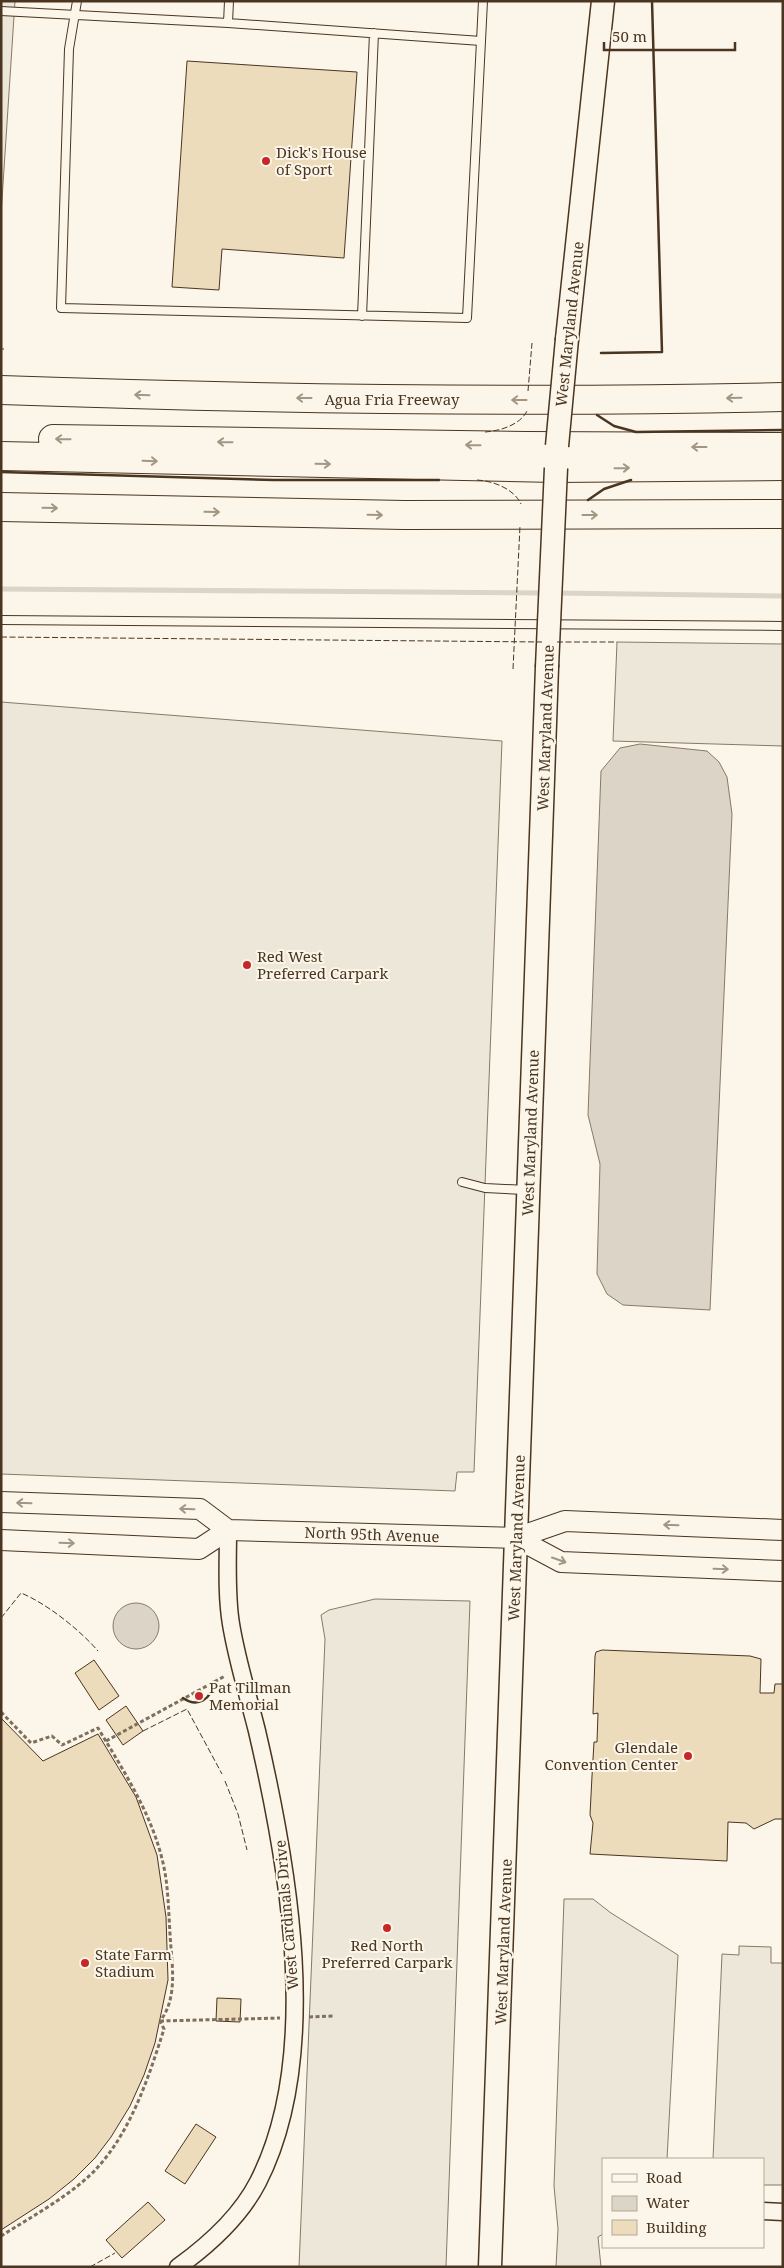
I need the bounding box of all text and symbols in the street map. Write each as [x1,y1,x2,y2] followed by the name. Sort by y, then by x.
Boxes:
[604,20,735,52] scale bar
[612,26,647,46] text: 50 m
[276,142,367,179] place label: Dick's House of Sport
[260,155,272,167] marker: Dick's House of Sport
[550,240,588,408] street label: West Maryland Avenue
[325,389,460,409] street label: Agua Fria Freeway
[134,390,150,400] one-way arrow
[296,393,312,403] one-way arrow
[726,393,742,403] one-way arrow
[511,395,528,405] one-way arrow
[55,434,71,444] one-way arrow
[217,437,233,446] one-way arrow
[466,440,482,450] one-way arrow
[691,442,708,452] one-way arrow
[142,456,158,465] one-way arrow
[314,459,331,469] one-way arrow
[614,463,630,472] one-way arrow
[42,504,58,513] one-way arrow
[204,507,220,517] one-way arrow
[367,510,383,519] one-way arrow
[582,511,598,520] one-way arrow
[532,645,558,811] street label: West Maryland Avenue
[257,946,388,983] place label: Red West Preferred Carpark
[241,959,253,971] marker: Red West Preferred Carpark
[517,1050,543,1216] street label: West Maryland Avenue
[503,1455,529,1621] street label: West Maryland Avenue
[16,1498,32,1507] one-way arrow
[179,1504,195,1514] one-way arrow
[663,1521,679,1530] one-way arrow
[304,1522,440,1546] street label: North 95th Avenue
[59,1538,75,1548] one-way arrow
[551,1556,566,1565] one-way arrow
[712,1564,728,1573] one-way arrow
[209,1677,292,1714] place label: Pat Tillman Memorial
[193,1690,205,1702] marker: Pat Tillman Memorial
[544,1737,678,1774] place label: Glendale Convention Center
[682,1750,694,1762] marker: Glendale Convention Center
[269,1839,303,1991] street label: West Cardinals Drive
[490,1859,516,2025] street label: West Maryland Avenue
[381,1922,393,1934] marker: Red North Preferred Carpark
[321,1935,453,1972] place label: Red North Preferred Carpark
[95,1944,172,1981] place label: State Farm Stadium
[79,1957,91,1969] marker: State Farm Stadium
[602,2158,764,2248] legend
[646,2167,682,2187] text: Road
[646,2192,689,2212] text: Water
[646,2217,707,2237] text: Building

